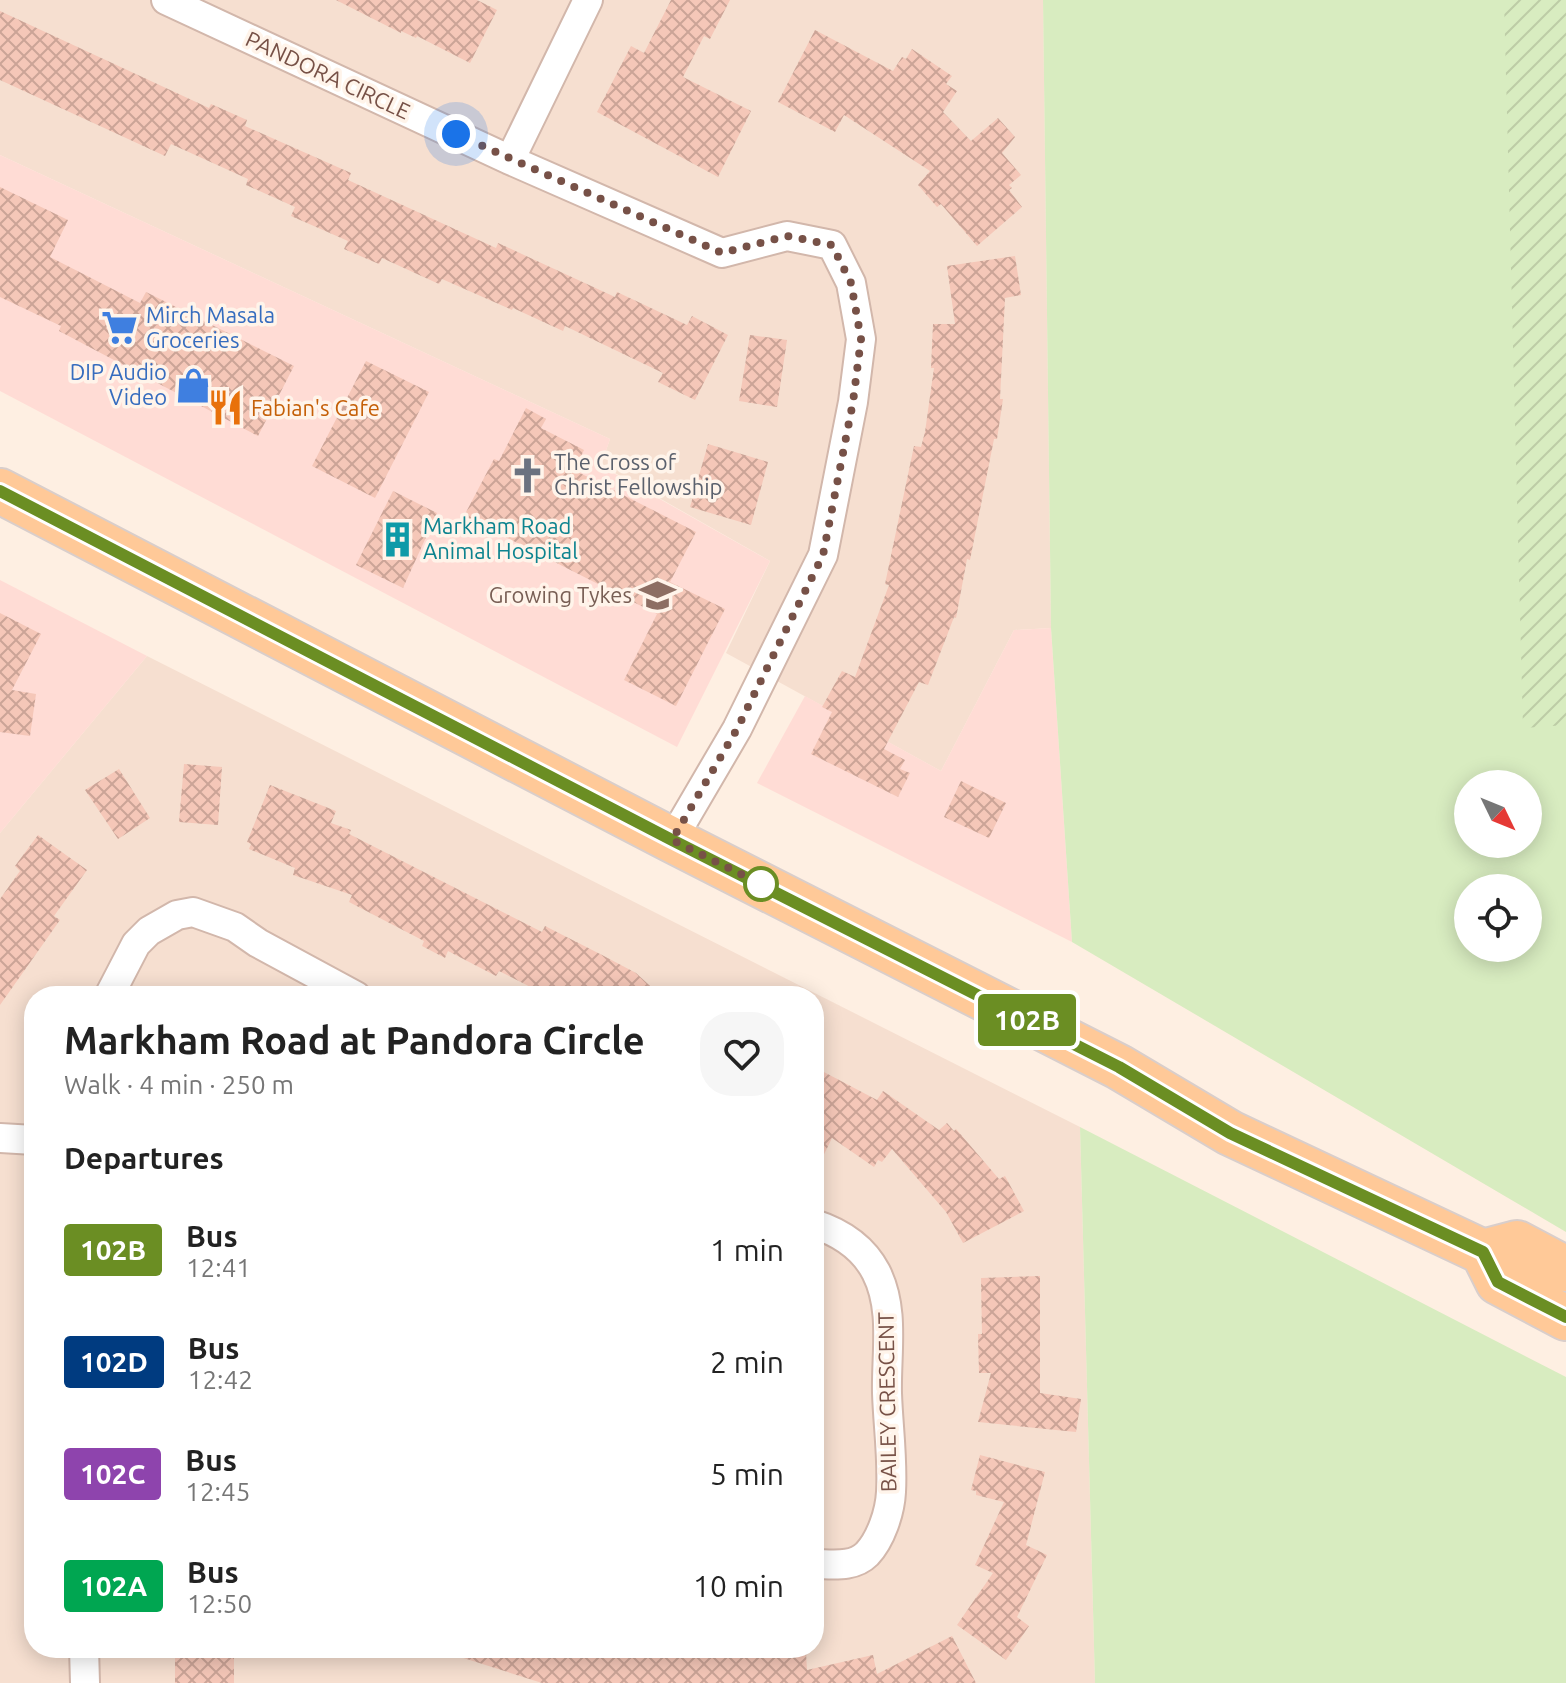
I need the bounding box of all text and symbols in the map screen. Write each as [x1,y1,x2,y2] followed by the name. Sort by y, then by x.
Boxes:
[242,26,414,124] street label: PANDORA CIRCLE
[436,114,476,154] your location
[146,302,275,352] place label: Mirch Masala Groceries
[101,309,139,347] supermarket icon: Mirch Masala Groceries
[70,359,167,409] place label: DIP Audio Video
[174,366,212,404] shop icon: DIP Audio Video
[206,389,244,427] restaurant icon: Fabian's Cafe
[251,395,380,420] place label: Fabian's Cafe
[554,449,722,499] place label: The Cross of Christ Fellowship
[509,456,547,494] church icon: The Cross of Christ Fellowship
[423,513,578,563] place label: Markham Road Animal Hospital
[378,520,416,558] building icon: Markham Road Animal Hospital
[639,576,677,614] school or university icon: Growing Tykes
[489,582,632,607] place label: Growing Tykes
[1454,770,1542,858] north arrow
[1454,770,1542,962] map controls
[744,867,778,901] unlabelled marker
[1454,874,1542,962] button: locate
[971,994,1083,1046] line badge: 102B
[994,1004,1060,1035] text: 102B
[700,1012,784,1096] button: heart
[64,1019,645,1061] text: Markham Road at Pandora Circle
[64,1070,294,1099] text: Walk · 4 min · 250 m
[64,1141,224,1175] text: Departures
[186,1219,238,1253] text: Bus
[710,1233,784,1267] text: 1 min
[80,1234,146,1265] text: 102B
[186,1253,251,1282] text: 12:41
[872,1312,901,1492] street label: BAILEY CRESCENT
[188,1331,239,1365] text: Bus
[710,1345,784,1379] text: 2 min
[80,1346,148,1377] text: 102D
[188,1365,253,1394] text: 12:42
[185,1443,237,1477] text: Bus
[710,1457,784,1491] text: 5 min
[80,1458,145,1489] text: 102C
[185,1477,250,1506] text: 12:45
[187,1555,239,1589] text: Bus
[693,1569,784,1603] text: 10 min
[80,1570,147,1601] text: 102A
[187,1589,252,1618] text: 12:50

